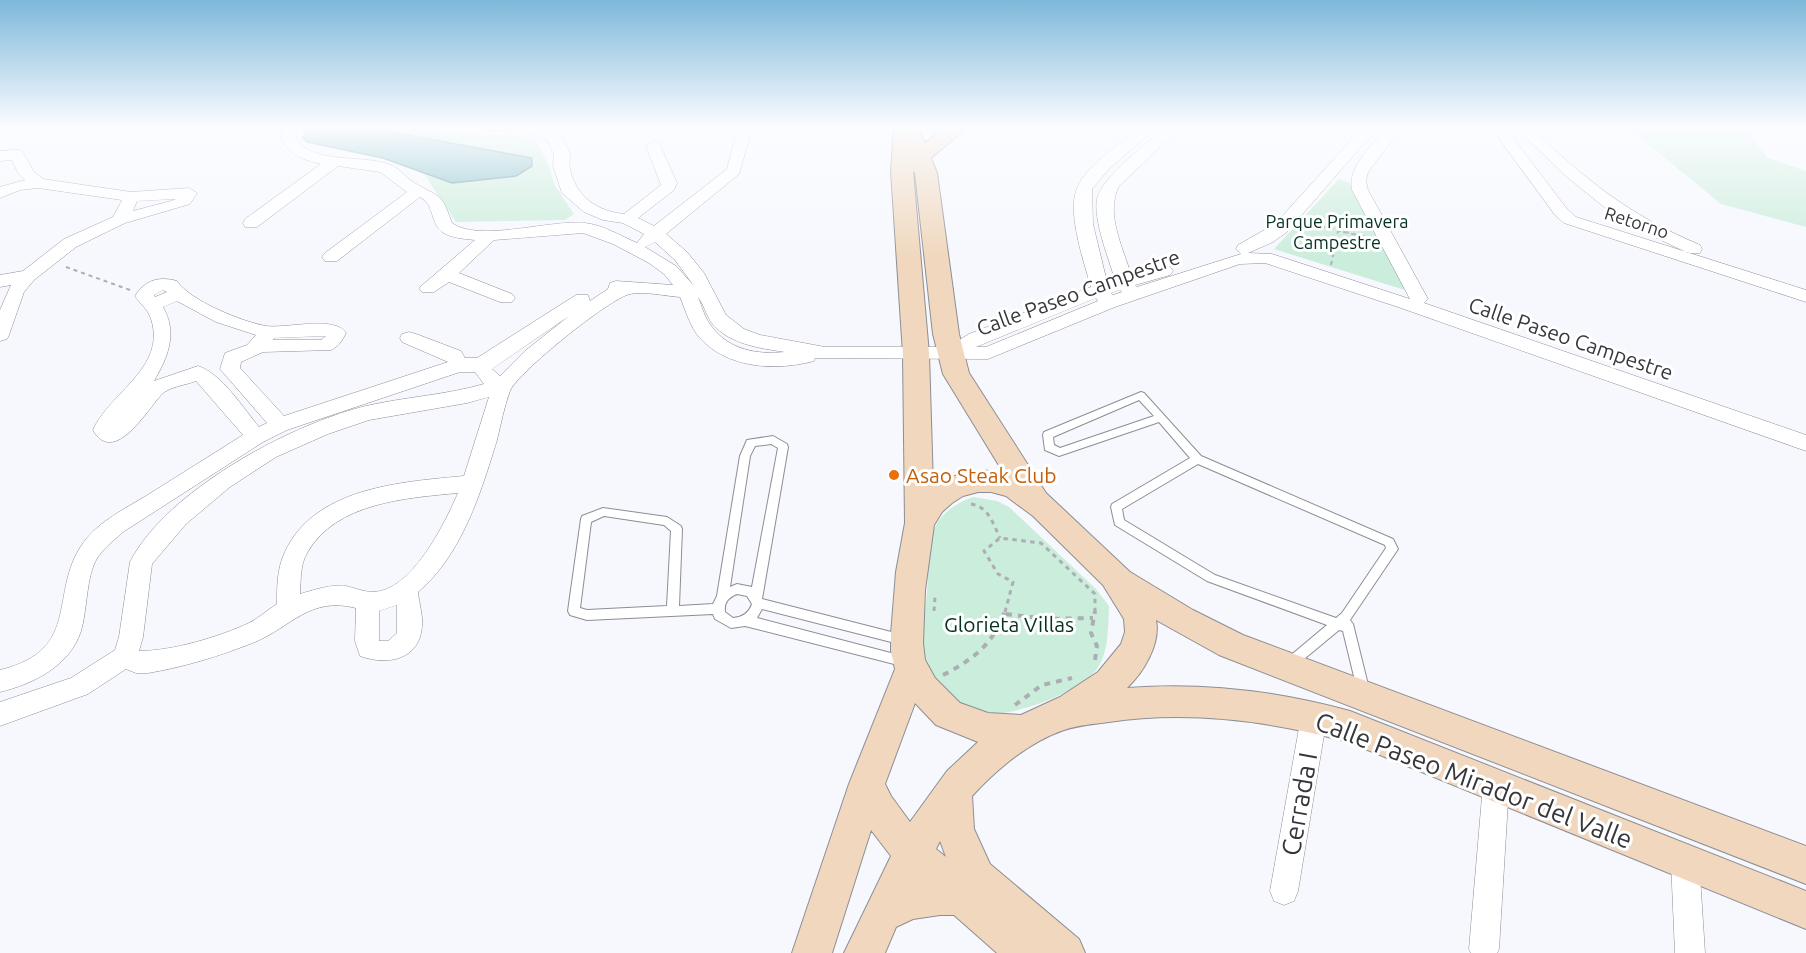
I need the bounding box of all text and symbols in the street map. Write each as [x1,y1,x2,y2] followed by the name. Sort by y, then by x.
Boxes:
[1602,202,1672,242] street label: Retorno
[1266,211,1409,252] park label: Parque Primavera Campestre
[973,244,1183,340] street label: Calle Paseo Campestre
[1466,292,1676,384] street label: Calle Paseo Campestre
[906,463,1057,487] place label: Asao Steak Club
[887,468,901,482] marker: Asao Steak Club
[944,612,1074,636] park label: Glorieta Villas
[1312,706,1636,854] street label: Calle Paseo Mirador del Valle
[1276,750,1322,858] street label: Cerrada I

